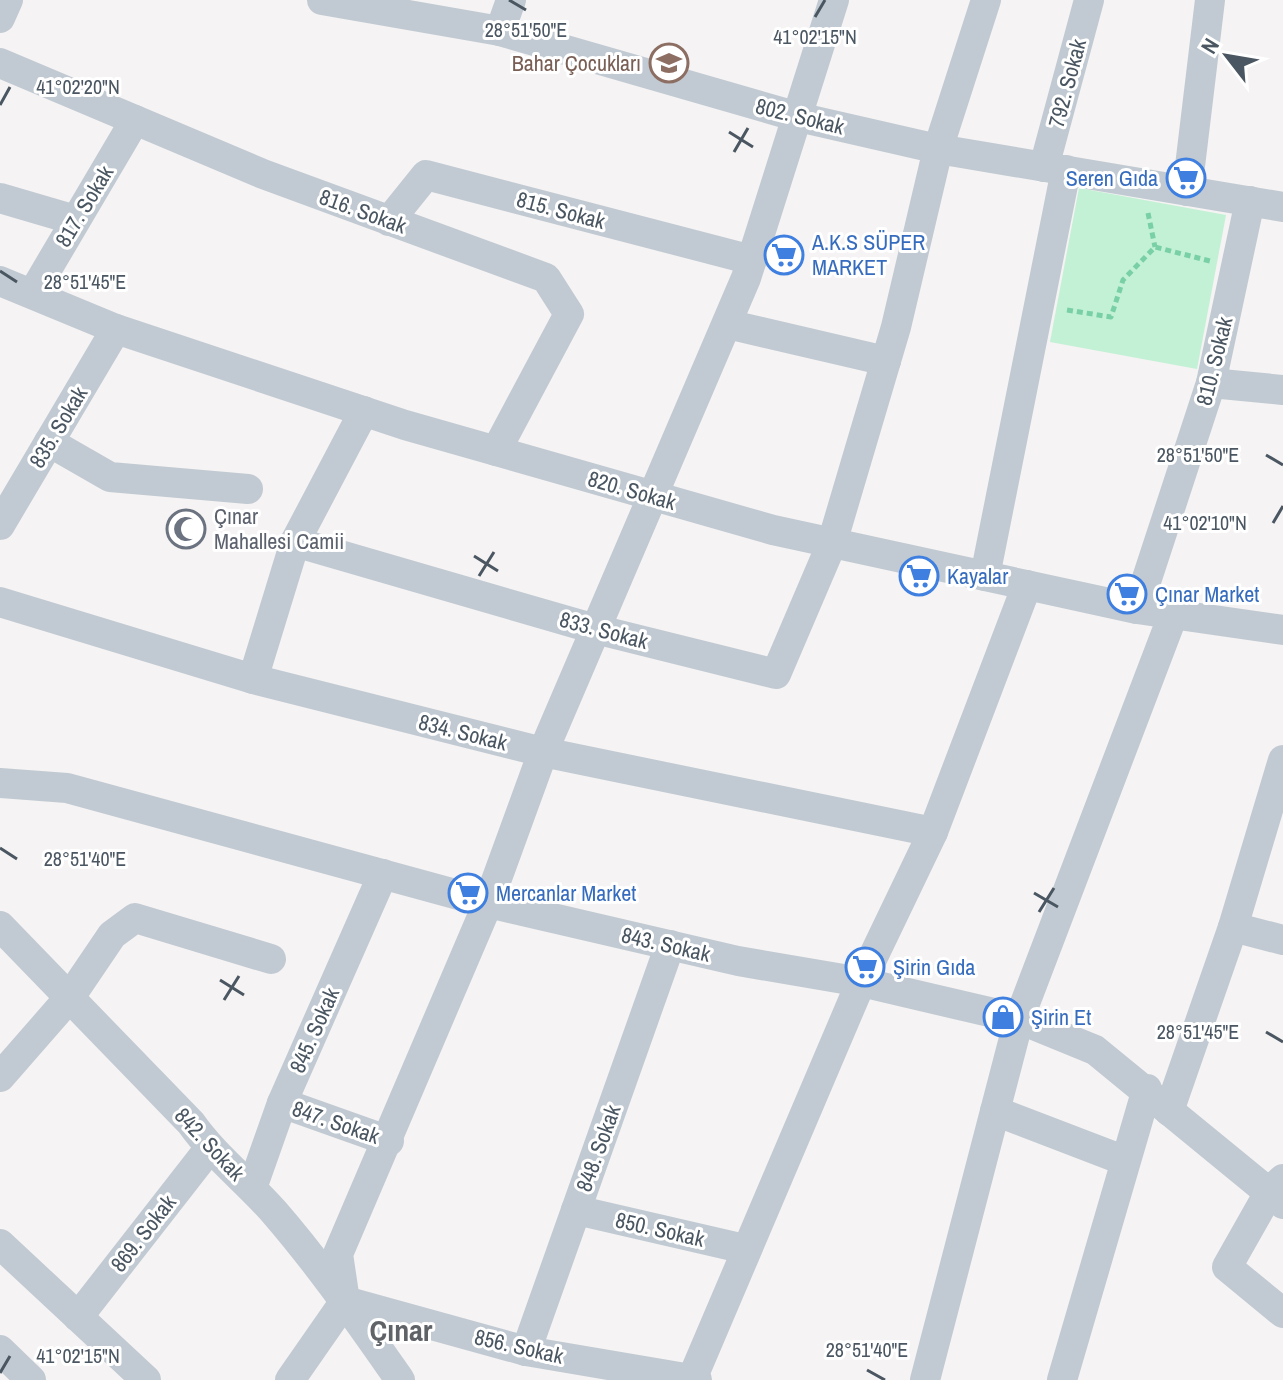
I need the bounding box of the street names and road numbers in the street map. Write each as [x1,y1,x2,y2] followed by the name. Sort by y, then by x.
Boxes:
[1041,35,1093,130] street label: 792. Sokak
[753,91,848,142] street label: 802. Sokak
[48,159,121,252] street label: 817. Sokak
[315,181,411,241] street label: 816. Sokak
[514,184,609,236] street label: 815. Sokak
[1189,313,1240,408] street label: 810. Sokak
[22,380,95,473] street label: 835. Sokak
[584,463,680,517] street label: 820. Sokak
[557,604,652,656] street label: 833. Sokak
[416,707,511,758] street label: 834. Sokak
[619,919,714,969] street label: 843. Sokak
[282,982,346,1077] street label: 845. Sokak
[288,1093,384,1151] street label: 847. Sokak
[568,1100,628,1196] street label: 848. Sokak
[168,1101,252,1188] street label: 842. Sokak
[103,1187,183,1278] street label: 869. Sokak
[613,1204,708,1254] street label: 850. Sokak
[472,1321,567,1371] street label: 856. Sokak

